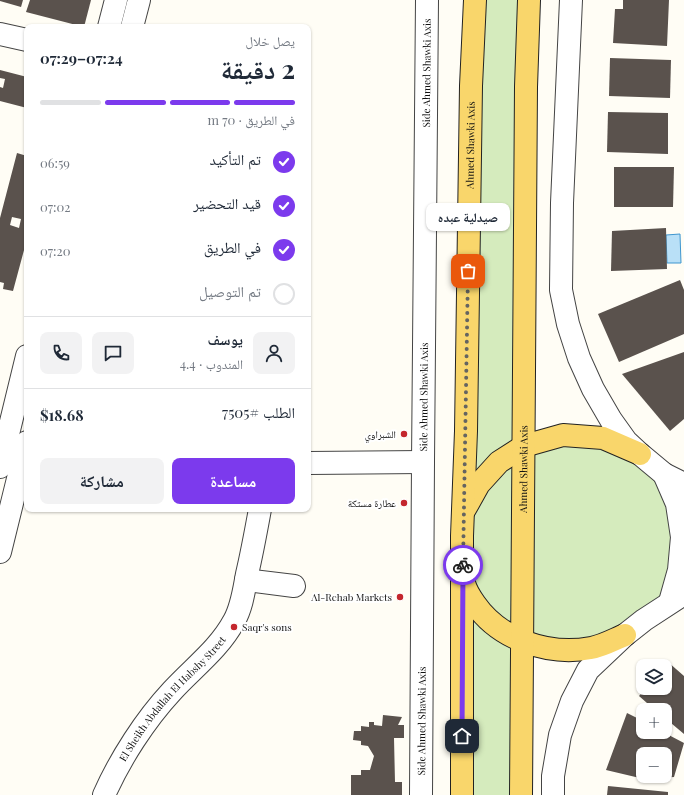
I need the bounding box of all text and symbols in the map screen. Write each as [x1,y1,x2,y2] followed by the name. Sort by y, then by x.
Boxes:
[419,18,434,128] street label: Side Ahmed Shawki Axis
[246,32,295,49] text: يصل خلال
[40,48,123,68] text: 07:24–07:29
[221,51,295,86] text: 2 دقيقة
[462,101,478,190] street label: Ahmed Shawki Axis
[208,111,295,128] text: في الطريق · 70 m
[210,149,261,169] text: تم التأكيد
[273,151,295,173] icon: check
[40,154,70,171] text: 06:59
[193,193,261,213] text: قيد التحضير
[273,195,295,217] icon: check
[40,198,71,215] text: 07:02
[426,203,510,231] callout: صيدلية عبده
[438,208,498,225] text: صيدلية عبده
[204,237,261,257] text: في الطريق
[273,239,295,261] icon: check
[40,242,71,259] text: 07:20
[451,254,485,288] pin
[457,260,479,282] icon: bag
[199,281,261,301] text: تم التوصيل
[208,329,243,349] text: يوسف
[40,332,82,374] button: phone
[92,332,134,374] button: chat
[253,332,295,374] button: person
[416,342,431,452] street label: Side Ahmed Shawki Axis
[180,355,243,372] text: المندوب · 4.4
[222,402,295,422] text: الطلب #7505
[40,405,84,425] text: $18.68
[516,425,531,514] street label: Ahmed Shawki Axis
[365,427,396,443] place label: الشبراوي
[399,429,409,439] marker: الشبراوي
[40,458,164,504] button: مشاركة
[172,458,295,504] button: مساعدة
[348,496,396,510] place label: عطارة مستكة
[399,498,409,508] marker: عطارة مستكة
[443,545,483,585] courier
[452,554,474,576] icon: bike
[310,590,392,604] place label: Al-Rehab Markets
[395,592,405,602] marker: Al-Rehab Markets
[242,620,292,634] place label: Saqr's sons
[229,622,239,632] marker: Saqr's sons
[116,633,229,764] street label: El Sheikh Abdallah El Habshy Street
[636,659,672,783] map controls
[636,659,672,695] button: layers
[414,666,429,776] street label: Side Ahmed Shawki Axis
[636,703,672,739] button: +
[445,719,479,753] pin
[451,725,473,747] icon: home
[636,747,672,783] button: −

